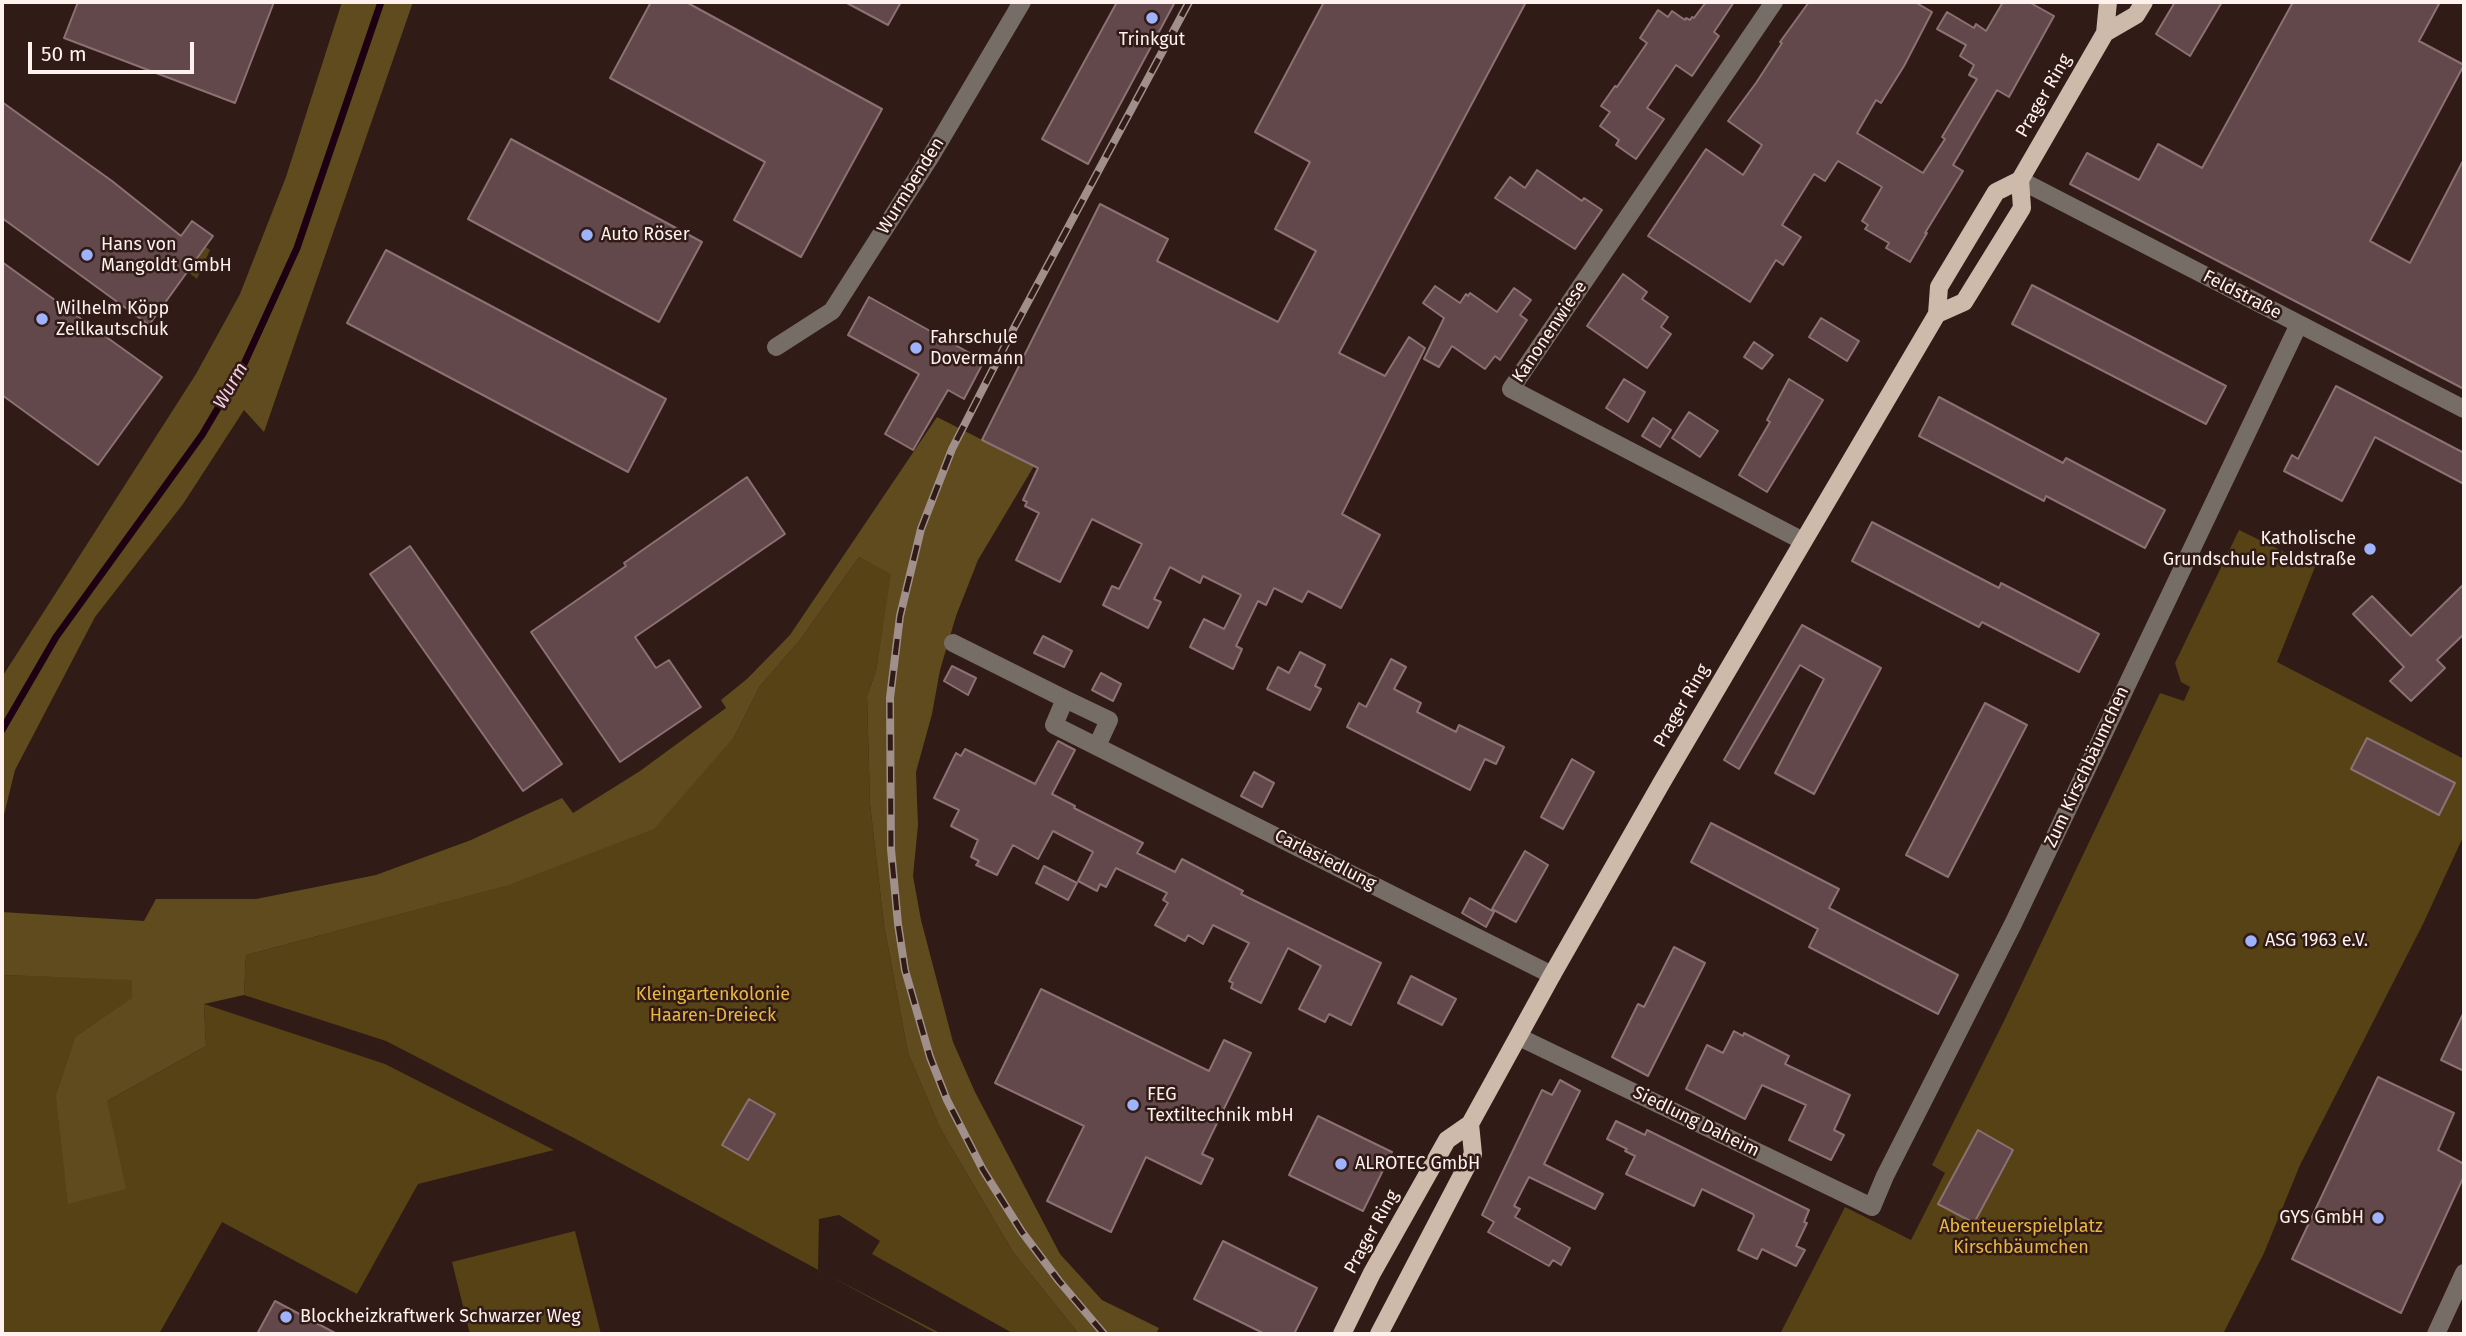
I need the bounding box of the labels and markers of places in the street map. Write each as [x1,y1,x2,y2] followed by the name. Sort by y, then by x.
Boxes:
[1144,10,1160,26] marker: Trinkgut
[1119,29,1185,51] place label: Trinkgut
[601,224,690,246] place label: Auto Röser
[579,227,595,243] marker: Auto Röser
[101,234,232,276] place label: Hans von Mangoldt GmbH
[79,247,95,263] marker: Hans von Mangoldt GmbH
[56,298,169,340] place label: Wilhelm Köpp Zellkautschuk
[34,311,50,327] marker: Wilhelm Köpp Zellkautschuk
[930,327,1024,370] place label: Fahrschule Dovermann
[908,340,924,356] marker: Fahrschule Dovermann
[2163,528,2356,570] place label: Katholische Grundschule Feldstraße
[2362,541,2378,557] marker: Katholische Grundschule Feldstraße
[2265,930,2368,952] place label: ASG 1963 e.V.
[2243,933,2259,949] marker: ASG 1963 e.V.
[1147,1084,1294,1126] place label: FEG Textiltechnik mbH
[1125,1097,1141,1113] marker: FEG Textiltechnik mbH
[1355,1153,1480,1175] place label: ALROTEC GmbH
[1333,1156,1349,1172] marker: ALROTEC GmbH
[2279,1207,2364,1229] place label: GYS GmbH
[2370,1210,2386,1226] marker: GYS GmbH
[300,1306,581,1328] place label: Blockheizkraftwerk Schwarzer Weg
[278,1309,294,1325] marker: Blockheizkraftwerk Schwarzer Weg

